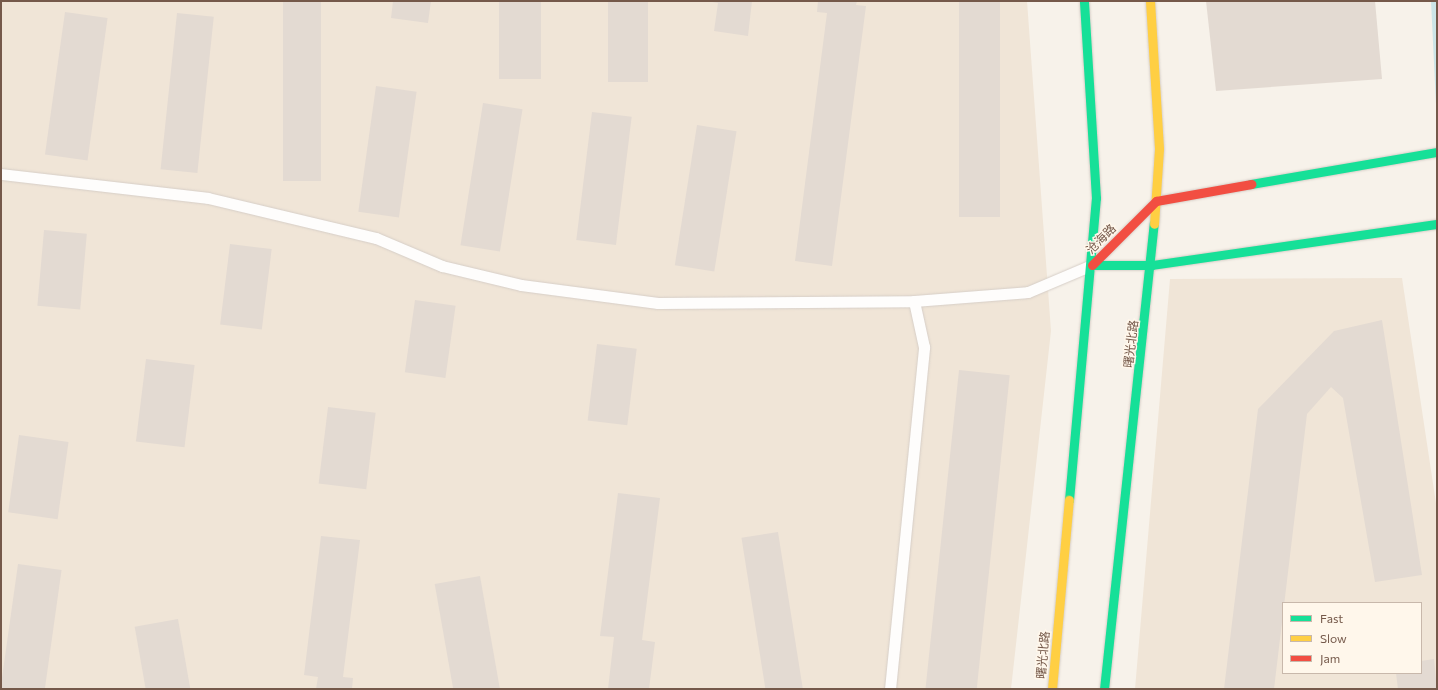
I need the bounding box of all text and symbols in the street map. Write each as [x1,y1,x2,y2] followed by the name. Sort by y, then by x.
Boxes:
[1083,221,1119,257] street label: 沧海路
[1121,319,1141,369] street label: 曙光北路
[1282,602,1422,674] legend
[1320,611,1343,625] text: Fast
[1034,630,1052,680] street label: 曙光北路
[1320,631,1347,645] text: Slow
[1320,651,1340,665] text: Jam

